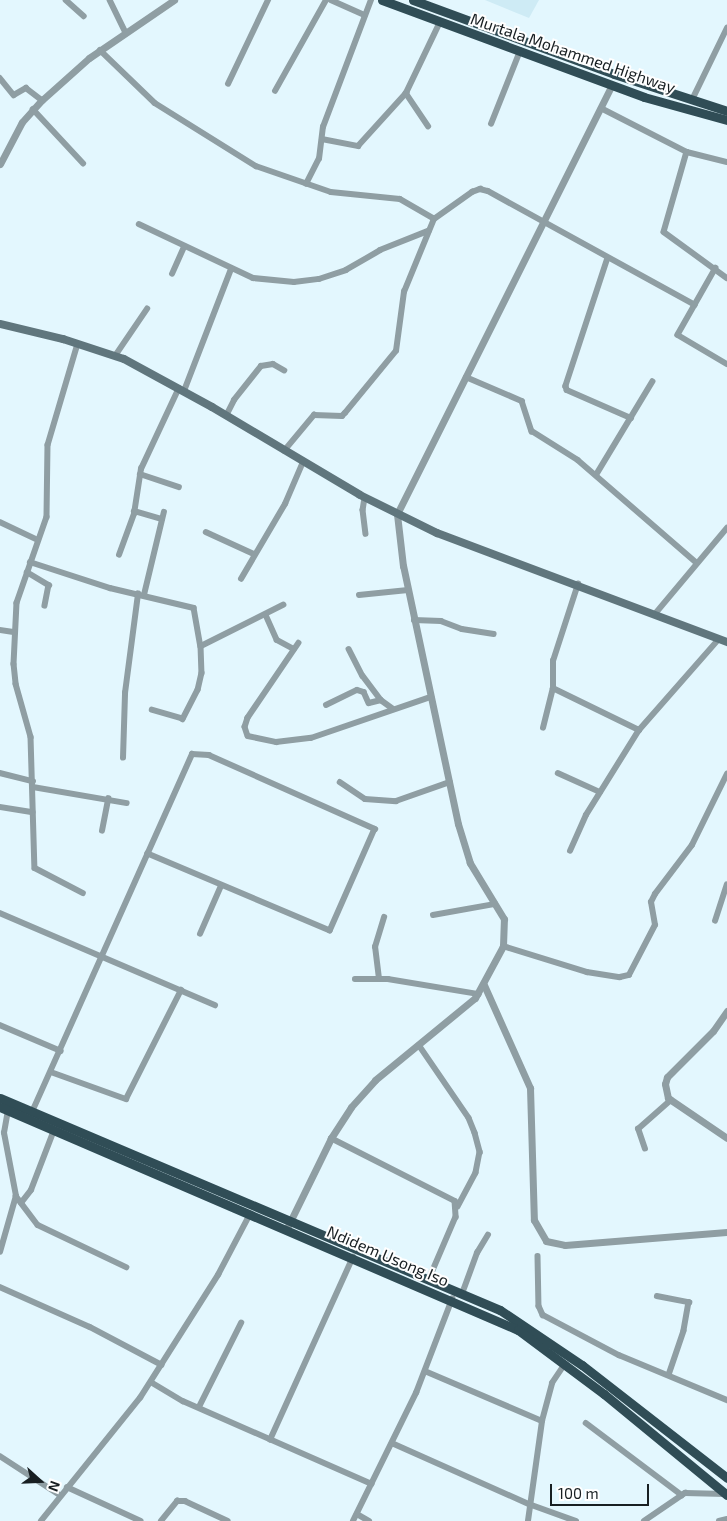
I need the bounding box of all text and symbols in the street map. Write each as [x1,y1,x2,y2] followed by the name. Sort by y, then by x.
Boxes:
[468,9,678,97] street label: Murtala Mohammed Highway
[324,1222,452,1290] street label: Ndidem Usong Iso
[15,1456,65,1506] north arrow
[552,1474,651,1506] scale bar
[45,1479,64,1494] text: N
[558,1484,599,1502] text: 100 m

